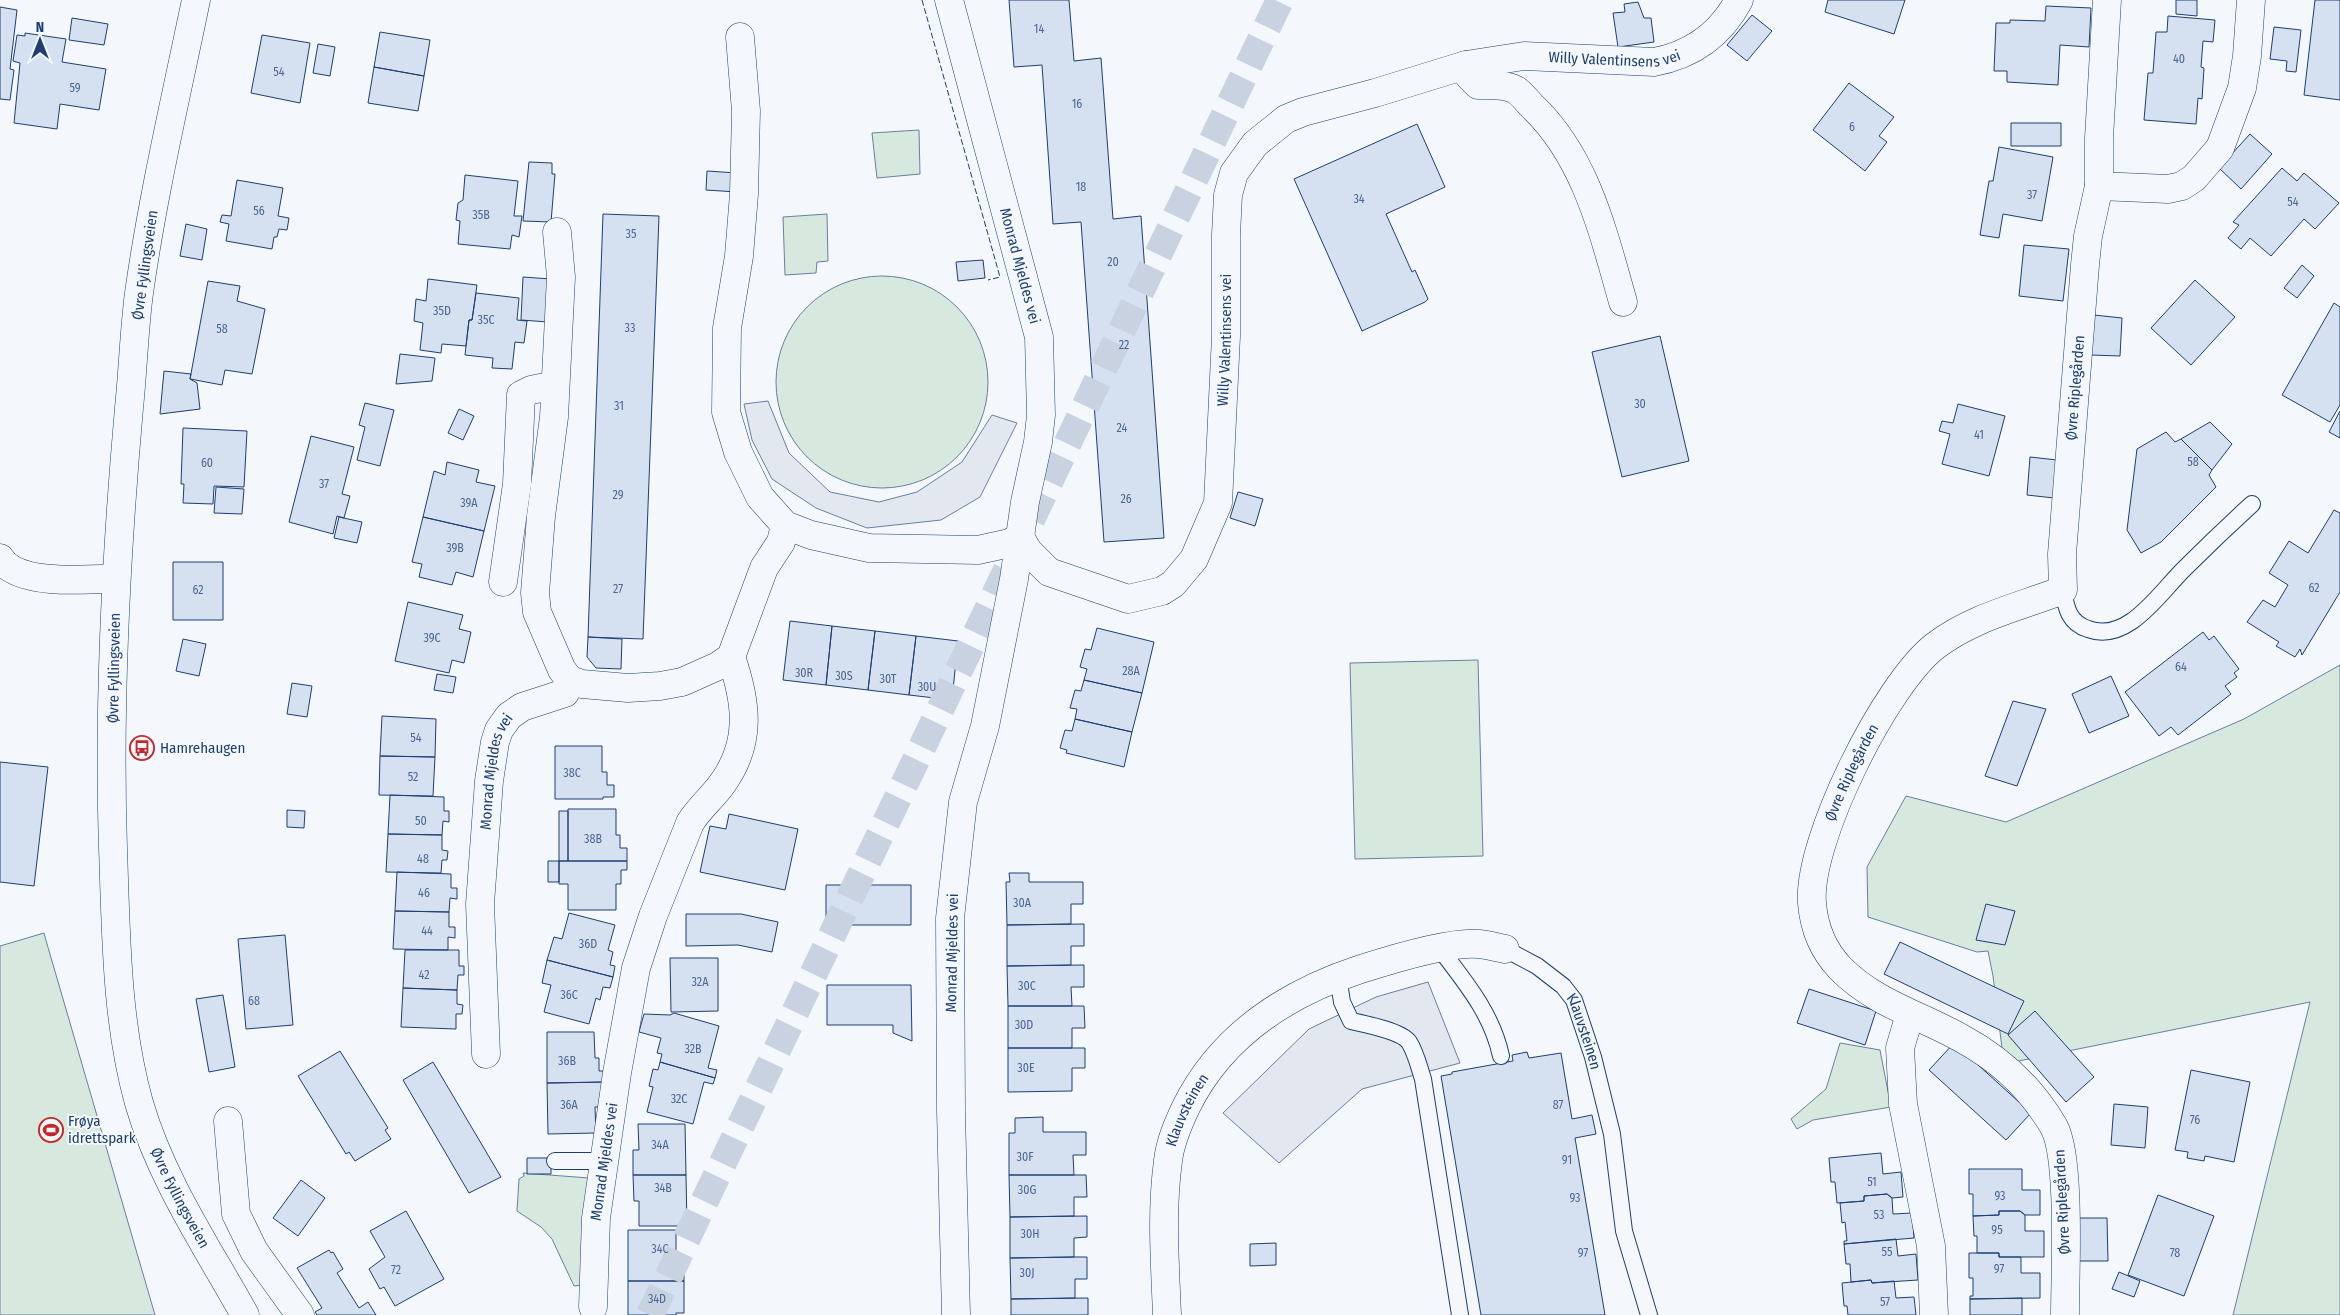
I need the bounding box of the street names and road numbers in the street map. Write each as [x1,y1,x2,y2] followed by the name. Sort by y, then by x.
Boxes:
[1548,46,1683,71] street label: Willy Valentinsens vei
[996,206,1044,326] street label: Monrad Mjeldes vei
[128,209,162,321] street label: Øvre Fyllingsveien
[1214,274,1235,407] street label: Willy Valentinsens vei
[2062,334,2088,441] street label: Øvre Riplegården
[104,613,124,723] street label: Øvre Fyllingsveien
[476,710,517,831] street label: Monrad Mjeldes vei
[1821,721,1882,824] street label: Øvre Riplegården
[942,893,962,1013] street label: Monrad Mjeldes vei
[1563,989,1605,1071] street label: Klauvsteinen
[1162,1070,1212,1149] street label: Klauvsteinen
[587,1101,622,1222] street label: Monrad Mjeldes vei
[147,1145,213,1251] street label: Øvre Fyllingsveien
[2050,1149,2074,1255] street label: Øvre Riplegården

